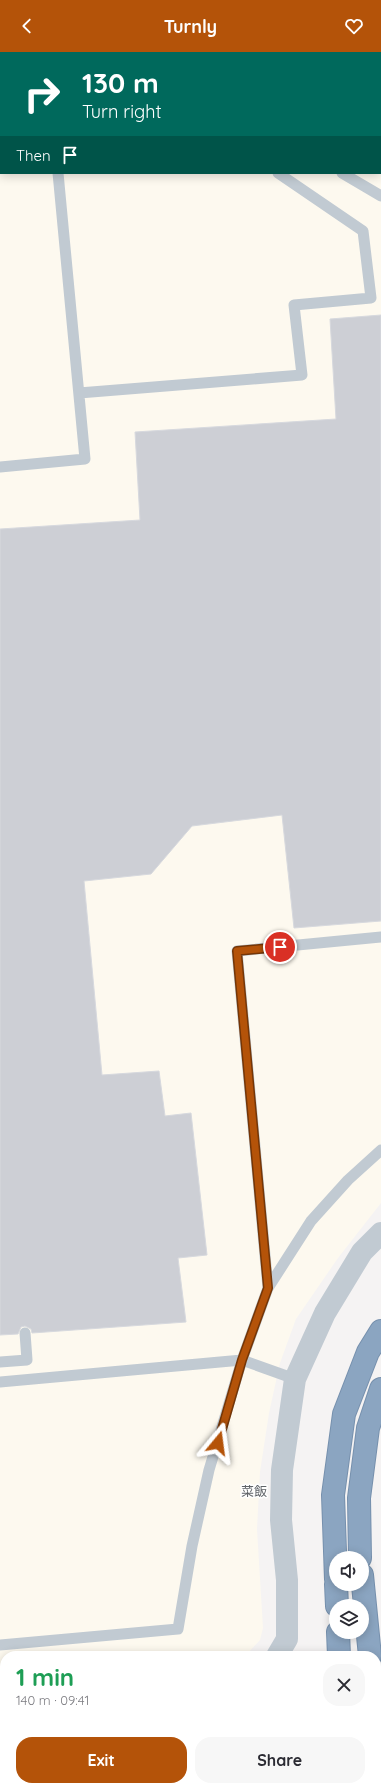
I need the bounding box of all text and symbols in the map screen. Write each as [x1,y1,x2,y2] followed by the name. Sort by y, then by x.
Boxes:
[16,15,38,37] icon: back
[164,15,217,38] text: Turnly
[343,15,365,37] icon: heart
[82,65,159,100] text: 130 m
[16,68,68,120] icon: right
[82,100,162,123] text: Turn right
[59,144,81,166] icon: arrive
[16,146,51,165] text: Then
[263,930,297,964] pin
[269,936,291,958] icon: arrive
[197,1422,239,1464] position arrow
[241,1483,267,1499] district label: 菜飯
[329,1551,369,1639] map controls
[329,1551,369,1591] button: sound
[329,1599,369,1639] button: layers
[16,1662,74,1692] text: 1 min
[323,1664,365,1706] button: close
[16,1692,89,1708] text: 140 m · 09:41
[16,1737,187,1783] button: Exit
[195,1737,365,1783] button: Share

